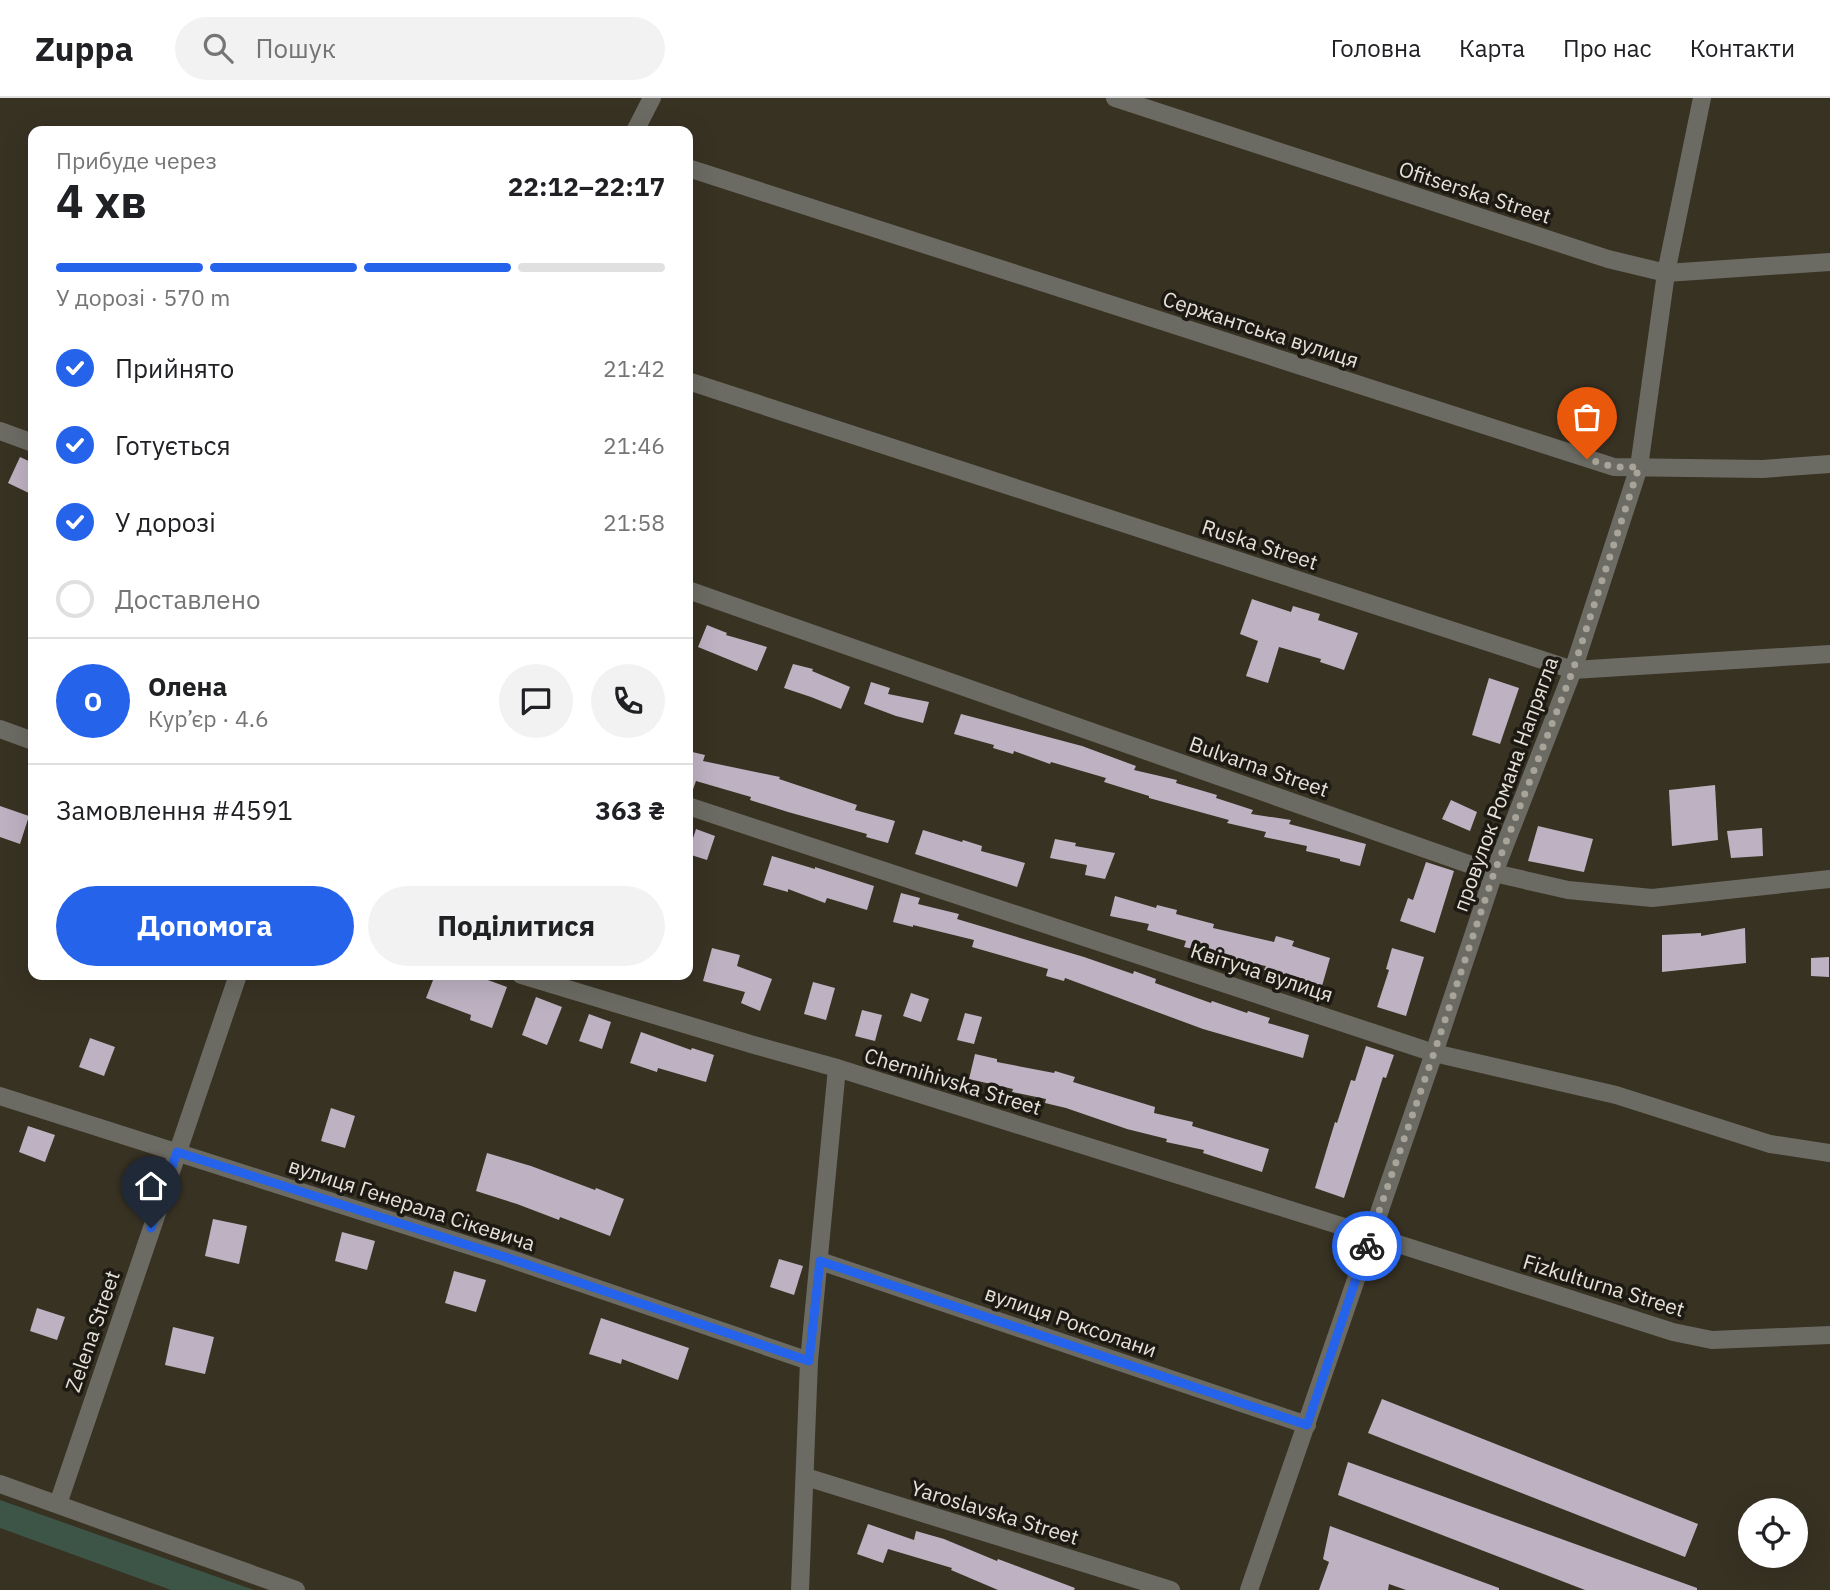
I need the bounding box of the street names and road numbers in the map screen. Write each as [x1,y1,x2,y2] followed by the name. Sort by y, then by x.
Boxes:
[1395,154,1555,230] street label: Ofitserska Street
[1159,284,1363,374] street label: Сержантська вулиця
[1198,512,1322,576] street label: Ruska Street
[1446,653,1564,915] street label: провулок Романа Напрягла
[1185,729,1333,803] street label: Bulvarna Street
[1187,936,1337,1008] street label: Квітуча вулиця
[861,1041,1045,1121] street label: Chernihivska Street
[285,1151,539,1257] street label: вулиця Генерала Сікевича
[1520,1247,1688,1323] street label: Fizkulturna Street
[58,1267,126,1395] street label: Zelena Street
[981,1278,1161,1364] street label: вулиця Роксолани
[908,1473,1082,1551] street label: Yaroslavska Street

